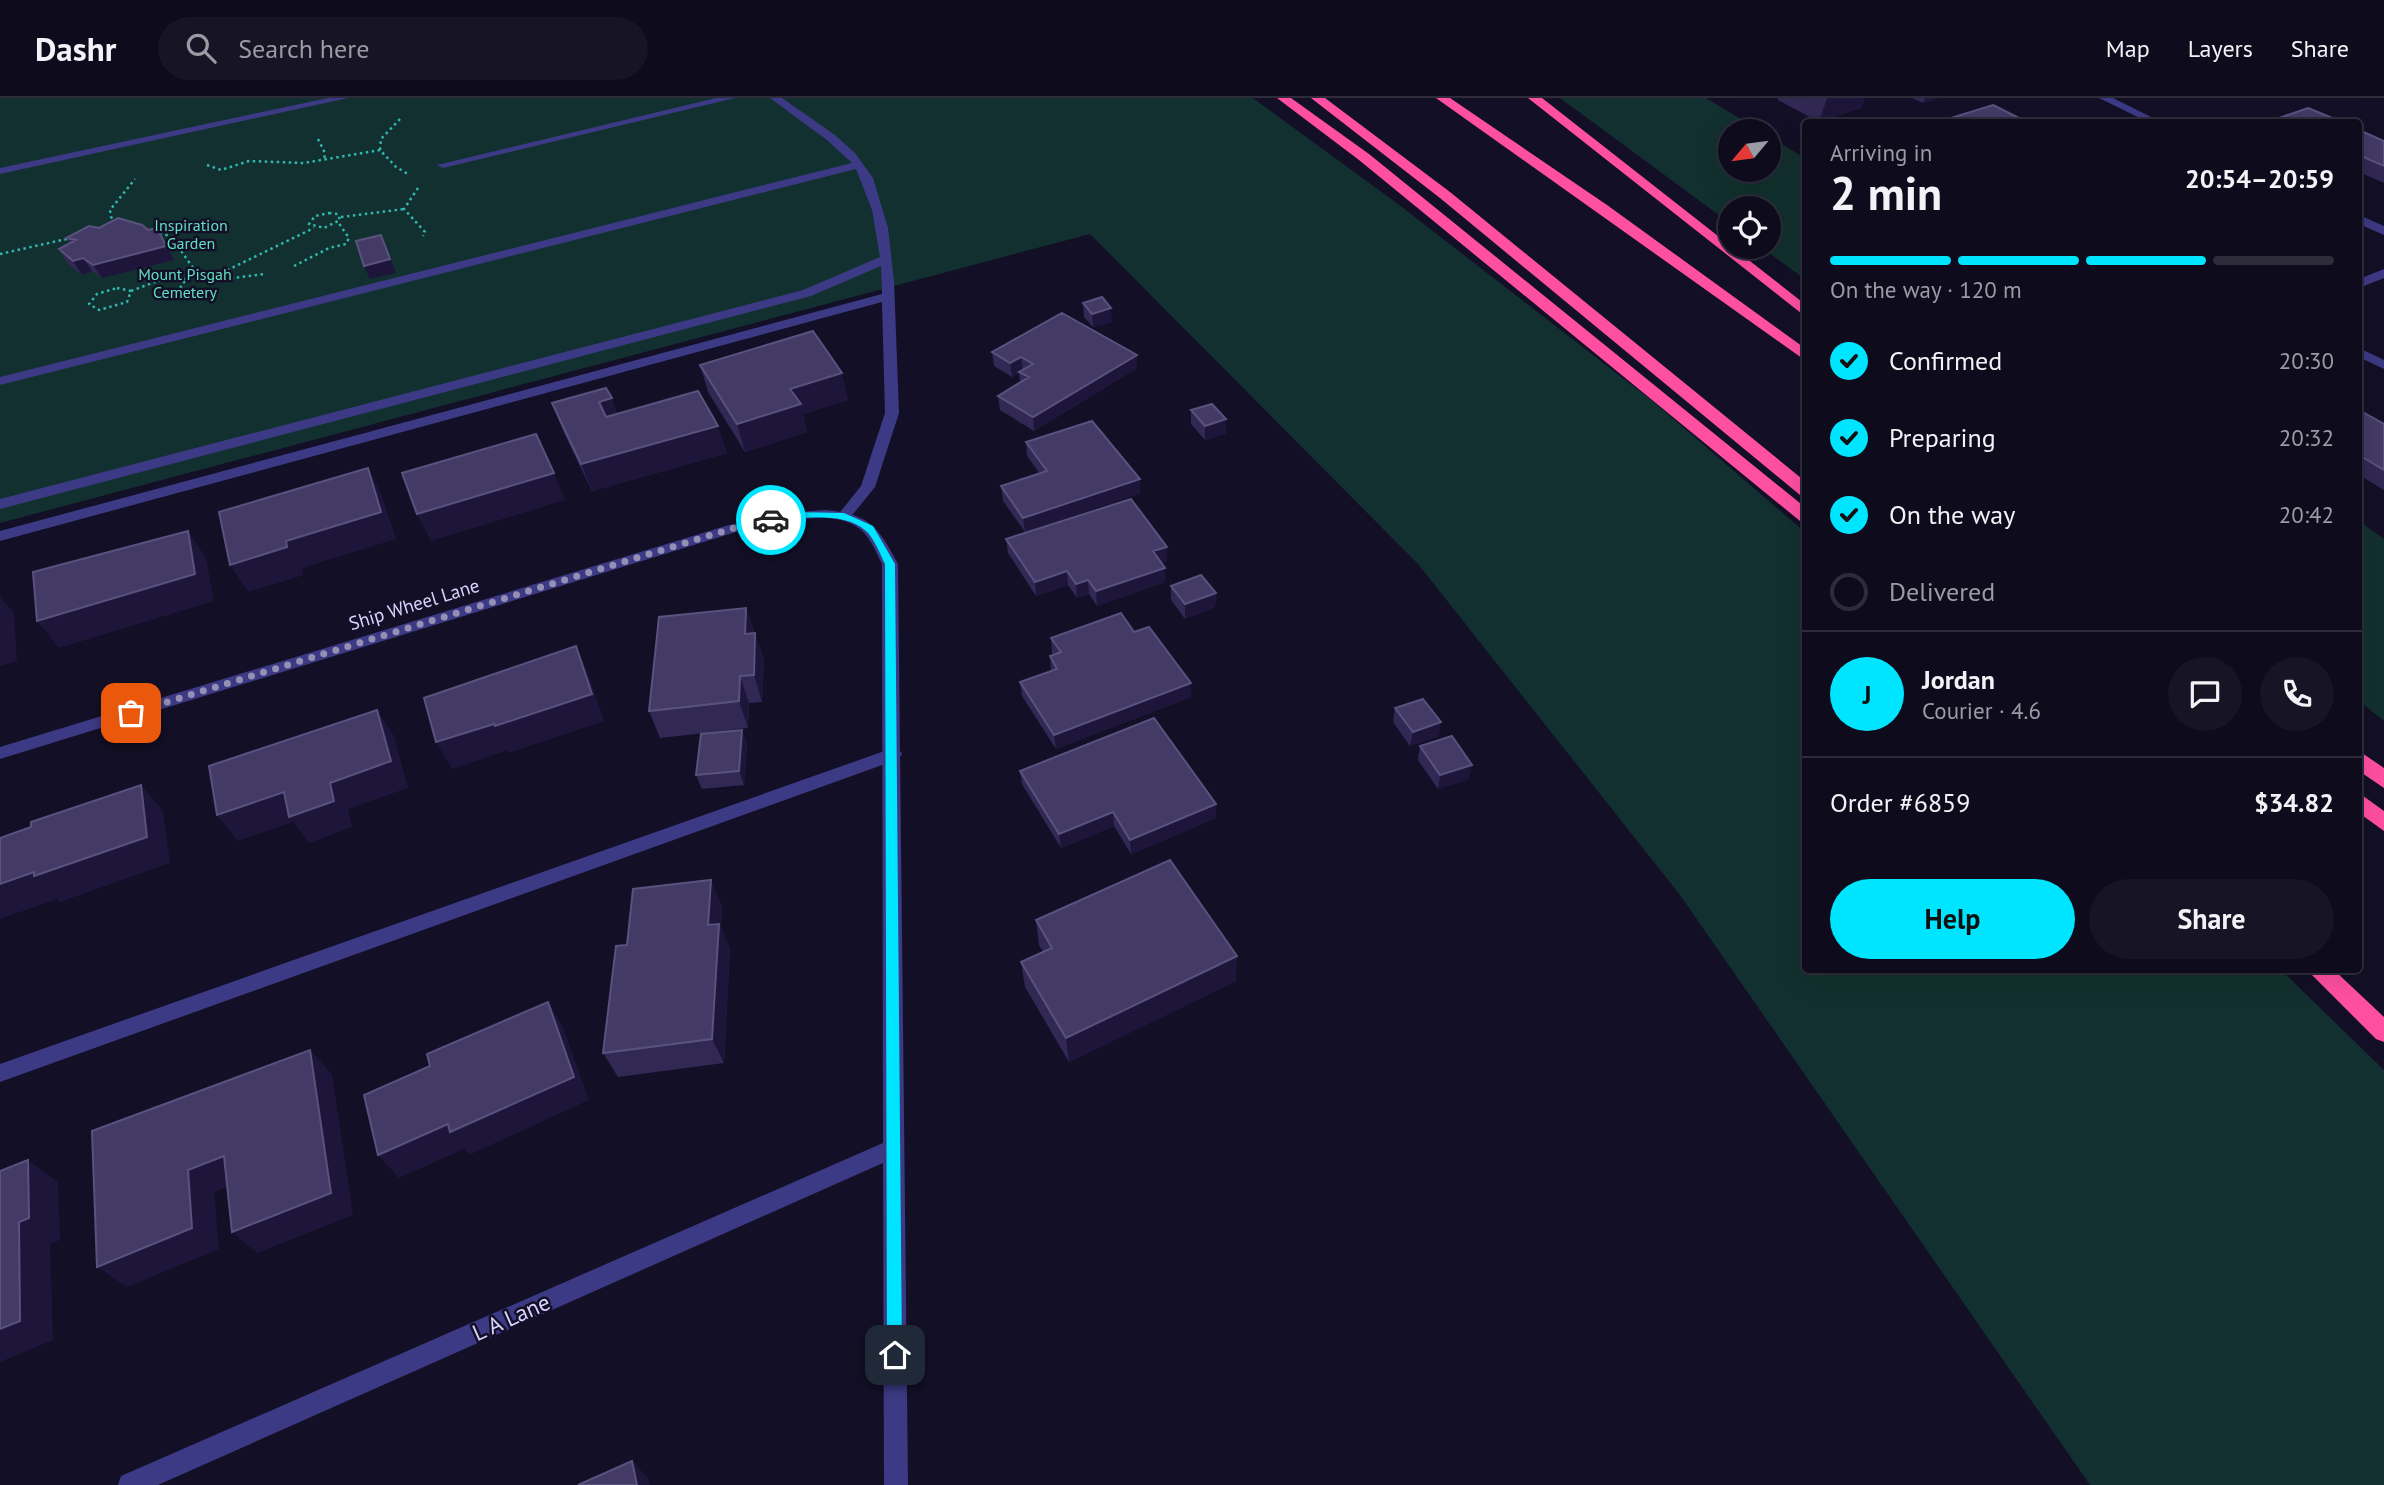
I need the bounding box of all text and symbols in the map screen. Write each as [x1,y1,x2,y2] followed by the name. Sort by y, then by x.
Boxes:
[158,17,648,80] search box
[35,27,116,70] text: Dashr
[182,29,220,67] icon: search
[238,32,369,65] text: Search here
[2106,33,2150,64] text: Map
[2188,33,2253,64] text: Layers
[2291,33,2349,64] text: Share
[1718,119,1782,182] north arrow
[1718,119,1781,259] map controls
[1830,138,1932,167] text: Arriving in
[2185,162,2334,195] text: 20:54–20:59
[1830,163,1942,223] text: 2 min
[1718,196,1781,259] button: locate
[154,215,228,253] park label: Inspiration Garden
[138,264,232,302] park label: Mount Pisgah Cemetery
[1830,275,2022,304] text: On the way · 120 m
[1830,342,1868,380] icon: check
[1889,344,2002,377] text: Confirmed
[2279,346,2334,375] text: 20:30
[1830,419,1868,457] icon: check
[1889,421,1996,454] text: Preparing
[2279,423,2334,452] text: 20:32
[736,485,806,555] courier
[1830,496,1868,534] icon: check
[1889,498,2015,531] text: On the way
[2279,500,2334,529] text: 20:42
[752,501,790,539] icon: car
[346,573,482,635] street label: Ship Wheel Lane
[1889,575,1995,608] text: Delivered
[2168,657,2242,731] button: chat
[2260,657,2334,731] button: phone
[1922,663,1995,696] text: Jordan
[1863,678,1871,711] text: J
[101,683,161,743] pin
[112,694,150,732] icon: bag
[1922,696,2041,725] text: Courier · 4.6
[1830,786,1970,819] text: Order #6859
[2254,786,2334,819] text: $34.82
[1830,879,2075,959] button: Help
[2089,879,2334,959] button: Share
[468,1287,554,1347] street label: L A Lane
[865,1325,925,1385] pin
[876,1336,914,1374] icon: home

